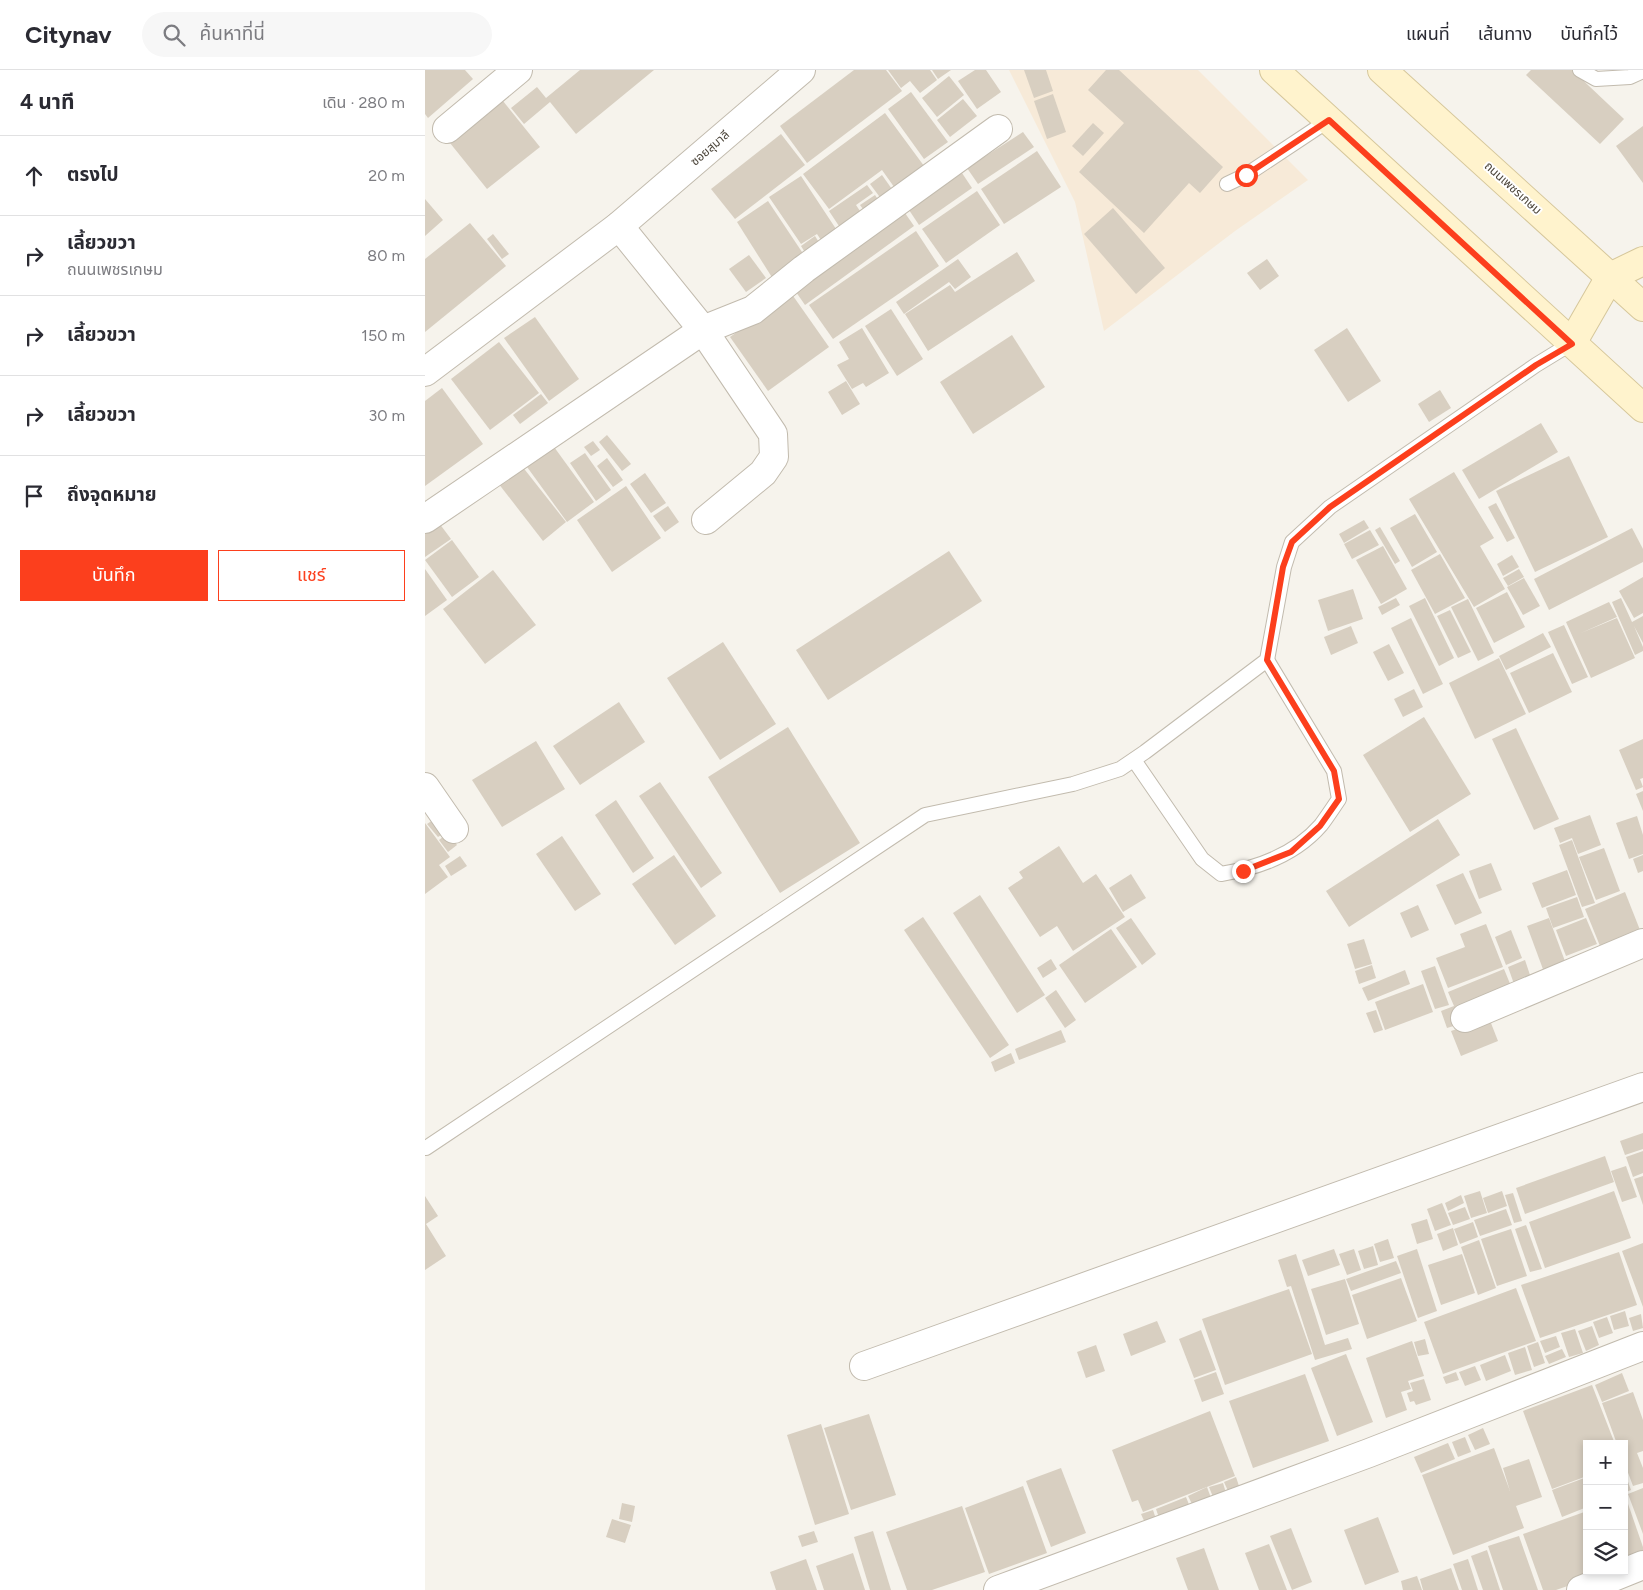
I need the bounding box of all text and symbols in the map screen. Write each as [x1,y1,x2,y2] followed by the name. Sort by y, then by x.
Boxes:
[142,12,492,57] search box
[25,20,112,49] text: Citynav
[160,21,188,49] icon: search
[200,22,265,45] text: ค้นหาที่นี่
[1406,23,1450,45] text: แผนที่
[1478,23,1532,45] text: เส้นทาง
[1560,23,1618,45] text: บันทึกไว้
[20,89,75,114] text: 4 นาที
[322,93,405,112] text: เดิน · 280 m
[688,127,732,169] street label: ซอยสุมาลี
[1482,159,1544,217] street label: ถนนเพชรเกษม
[20,162,48,190] icon: ahead
[67,163,119,186] text: ตรงไป
[1235,164,1258,187] route start
[368,166,405,185] text: 20 m
[67,231,136,254] text: เลี้ยวขวา
[20,242,48,270] icon: right
[367,246,405,265] text: 80 m
[67,260,163,279] text: ถนนเพชรเกษม
[20,322,48,350] icon: right
[67,323,136,346] text: เลี้ยวขวา
[361,326,405,345] text: 150 m
[20,402,48,430] icon: right
[67,403,136,426] text: เลี้ยวขวา
[368,406,405,425] text: 30 m
[20,482,48,510] icon: arrive
[67,483,157,506] text: ถึงจุดหมาย
[20,550,208,601] button: บันทึก
[218,550,405,601] button: แชร์
[1232,860,1255,883] route end
[1583,1440,1628,1575] map controls
[1583,1440,1628,1485] button: +
[1583,1485,1628,1530] button: −
[1583,1530,1628,1575] button: layers

